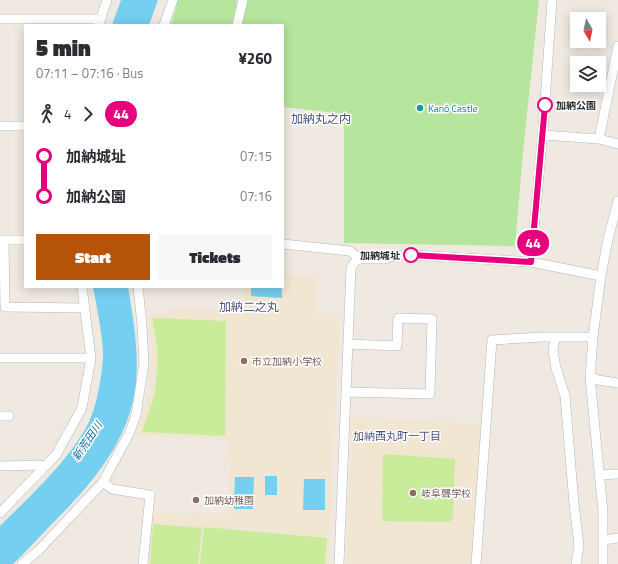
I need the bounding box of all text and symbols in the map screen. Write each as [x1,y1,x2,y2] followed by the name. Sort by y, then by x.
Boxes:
[570,12,606,48] north arrow
[570,12,606,92] map controls
[36,31,91,65] text: 5 min
[238,47,272,70] text: ¥260
[570,56,606,92] button: layers
[36,63,143,83] text: 07:11 – 07:16 · Bus
[537,97,553,113] marker: 加納公園
[556,98,596,113] place label: 加納公園
[428,101,478,116] place label: Kanō Castle
[36,103,58,125] icon: walk
[77,103,99,125] icon: forward
[113,103,129,124] text: 44
[415,103,425,113] marker: Kanō Castle
[64,104,71,124] text: 4
[291,109,351,128] district label: 加納丸之内
[66,145,126,168] text: 加納城址
[240,146,272,166] text: 07:15
[66,185,126,208] text: 加納公園
[240,186,272,206] text: 07:16
[515,230,551,256] line badge: 44
[525,232,541,253] text: 44
[36,234,150,280] button: Start
[158,234,272,280] button: Tickets
[403,247,419,263] marker: 加納城址
[360,248,400,263] place label: 加納城址
[219,297,279,316] district label: 加納二之丸
[252,354,322,369] place label: 市立加納小学校
[239,356,249,366] marker: 市立加納小学校
[68,417,106,464] water label: 新荒田川
[353,428,441,444] district label: 加納西丸町一丁目
[421,486,471,501] place label: 岐阜聾学校
[408,488,418,498] marker: 岐阜聾学校
[204,493,254,508] place label: 加納幼稚園
[191,495,201,505] marker: 加納幼稚園

